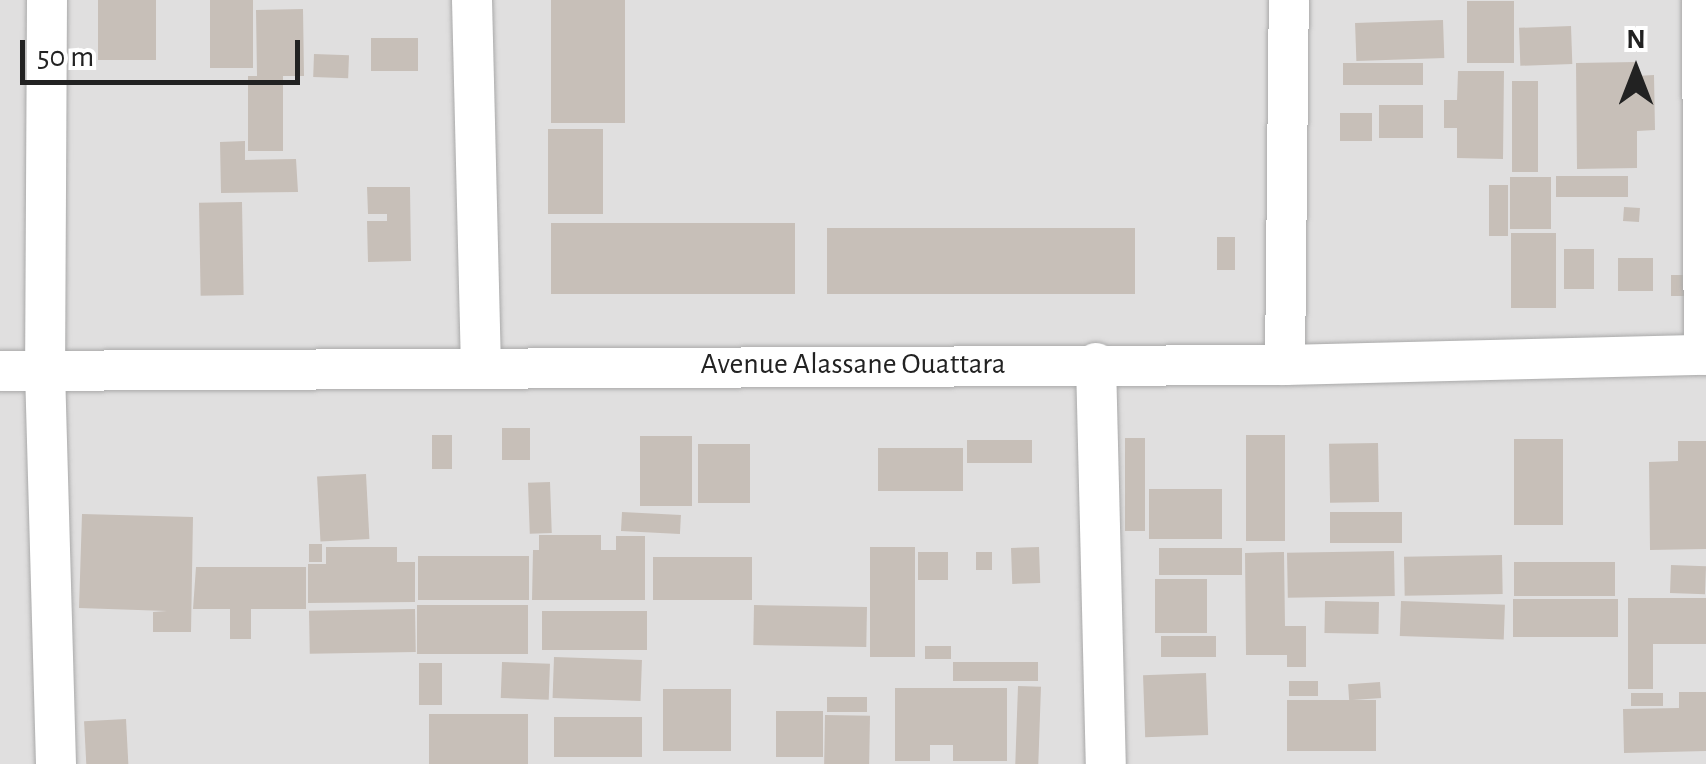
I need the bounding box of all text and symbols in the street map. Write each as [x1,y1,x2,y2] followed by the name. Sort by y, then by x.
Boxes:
[25,20,305,82] scale bar
[1586,20,1686,120] north arrow
[1626,26,1646,54] text: N
[37,42,94,72] text: 50 m
[700,346,1006,382] street label: Avenue Alassane Ouattara

